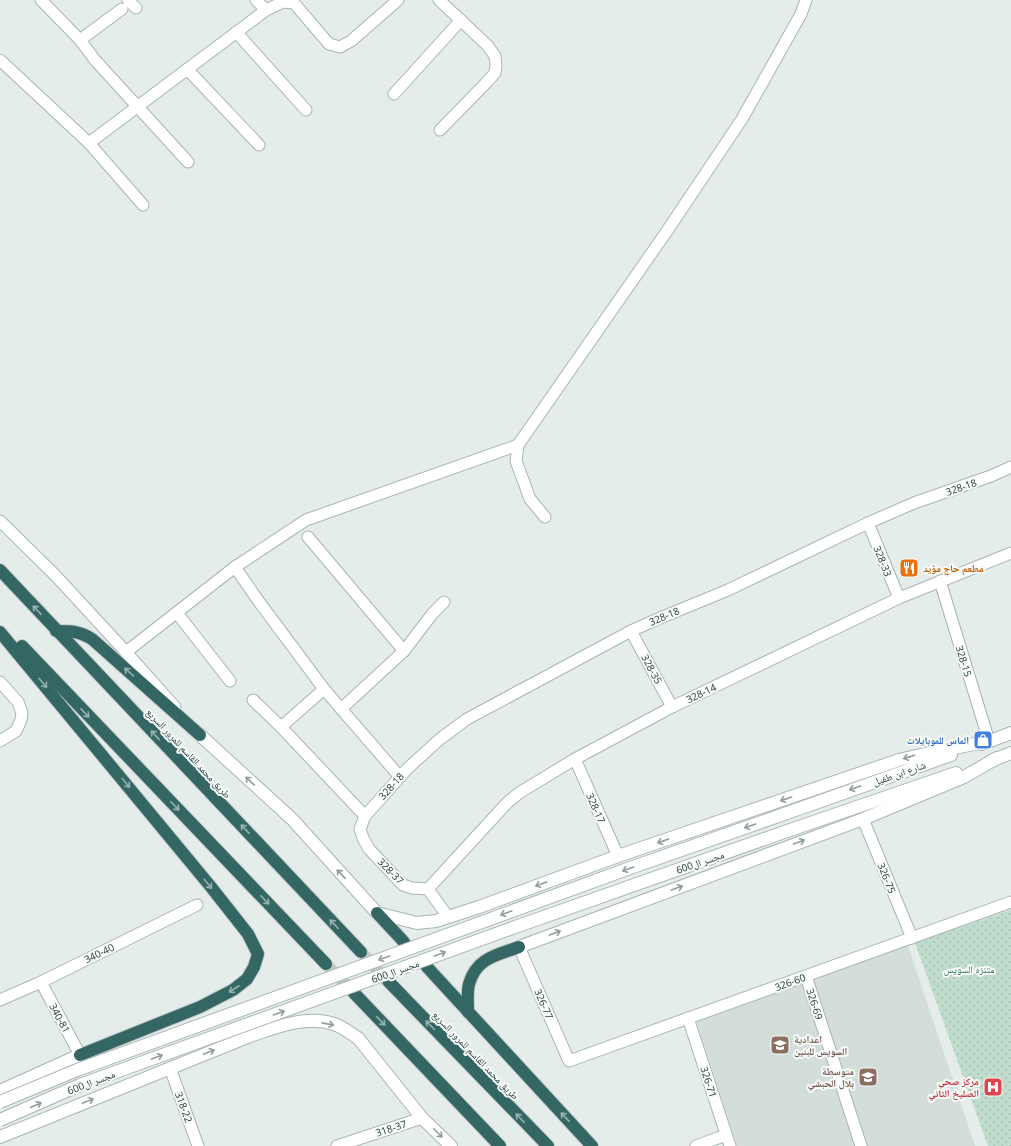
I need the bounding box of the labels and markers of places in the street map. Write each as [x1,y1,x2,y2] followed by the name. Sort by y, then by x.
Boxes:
[898,557,920,579] restaurant icon: مطعم حاج مؤيد
[923,561,984,576] place label: مطعم حاج مؤيد
[972,729,994,751] shop icon: الماس للموبايلات
[907,733,969,747] place label: الماس للموبايلات
[794,1032,847,1058] place label: اعدادية السويس للبنين
[769,1034,791,1056] school or university icon: اعدادية السويس للبنين
[808,1064,854,1091] place label: متوسطة بلال الحبشي
[857,1066,879,1088] school or university icon: متوسطة بلال الحبشي
[929,1074,979,1101] place label: مركز صحي الصليخ الثاني
[982,1076,1004,1098] hospital icon: مركز صحي الصليخ الثاني

